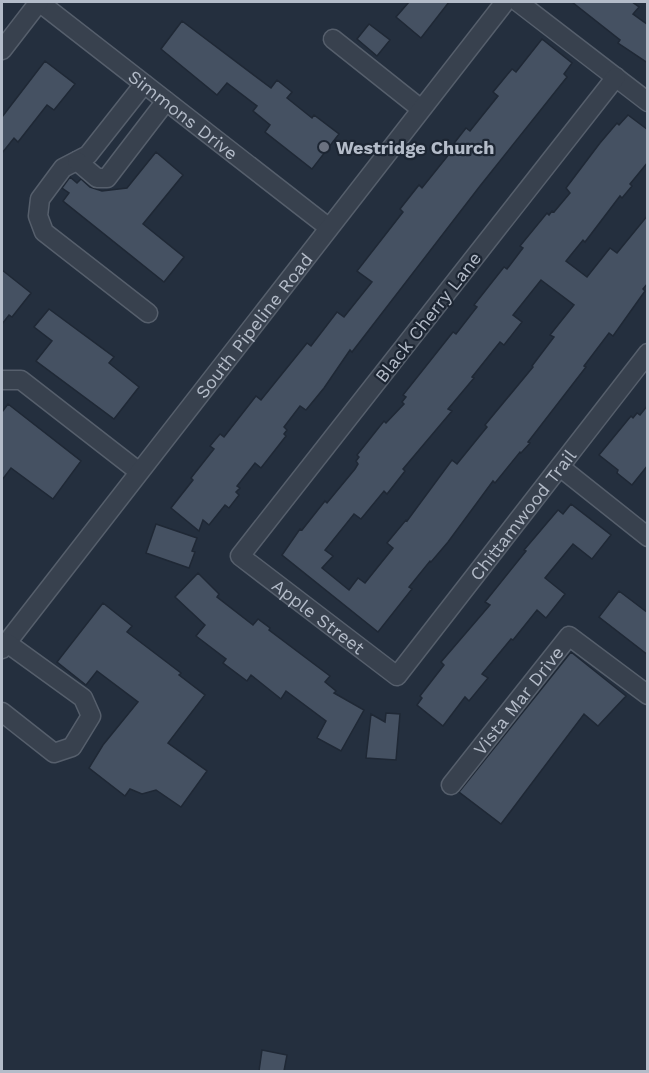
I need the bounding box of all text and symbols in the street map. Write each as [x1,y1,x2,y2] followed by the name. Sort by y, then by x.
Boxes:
[124,65,242,164] street label: Simmons Drive
[336,137,494,158] place label: Westridge Church
[317,140,331,154] marker: Westridge Church
[371,248,485,386] street label: Black Cherry Lane
[191,249,316,402] street label: South Pipeline Road
[465,445,580,584] street label: Chittamwood Trail
[268,574,369,658] street label: Apple Street
[469,642,568,759] street label: Vista Mar Drive

